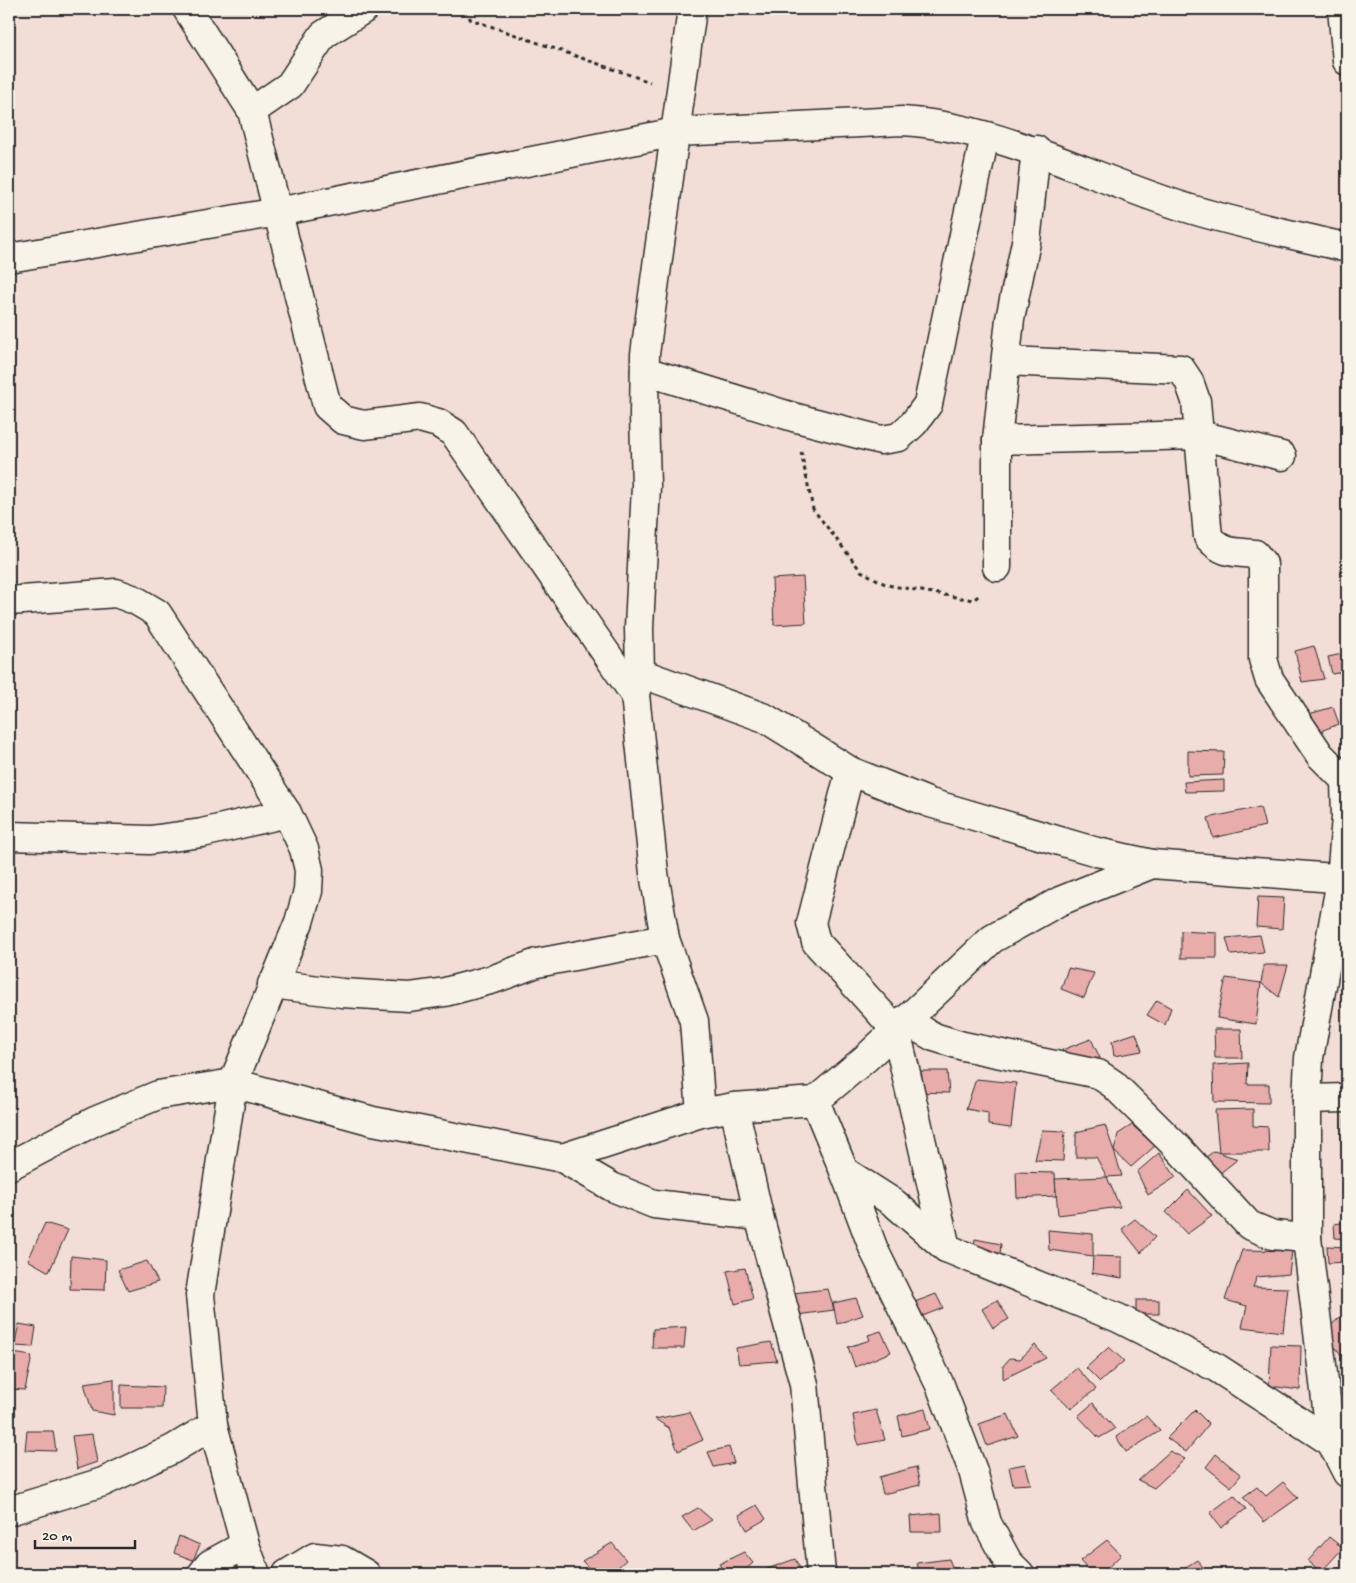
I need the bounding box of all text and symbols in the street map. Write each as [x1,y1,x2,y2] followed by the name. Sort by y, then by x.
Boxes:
[35,1518,135,1550] scale bar
[42,1528,72,1546] text: 20 m

